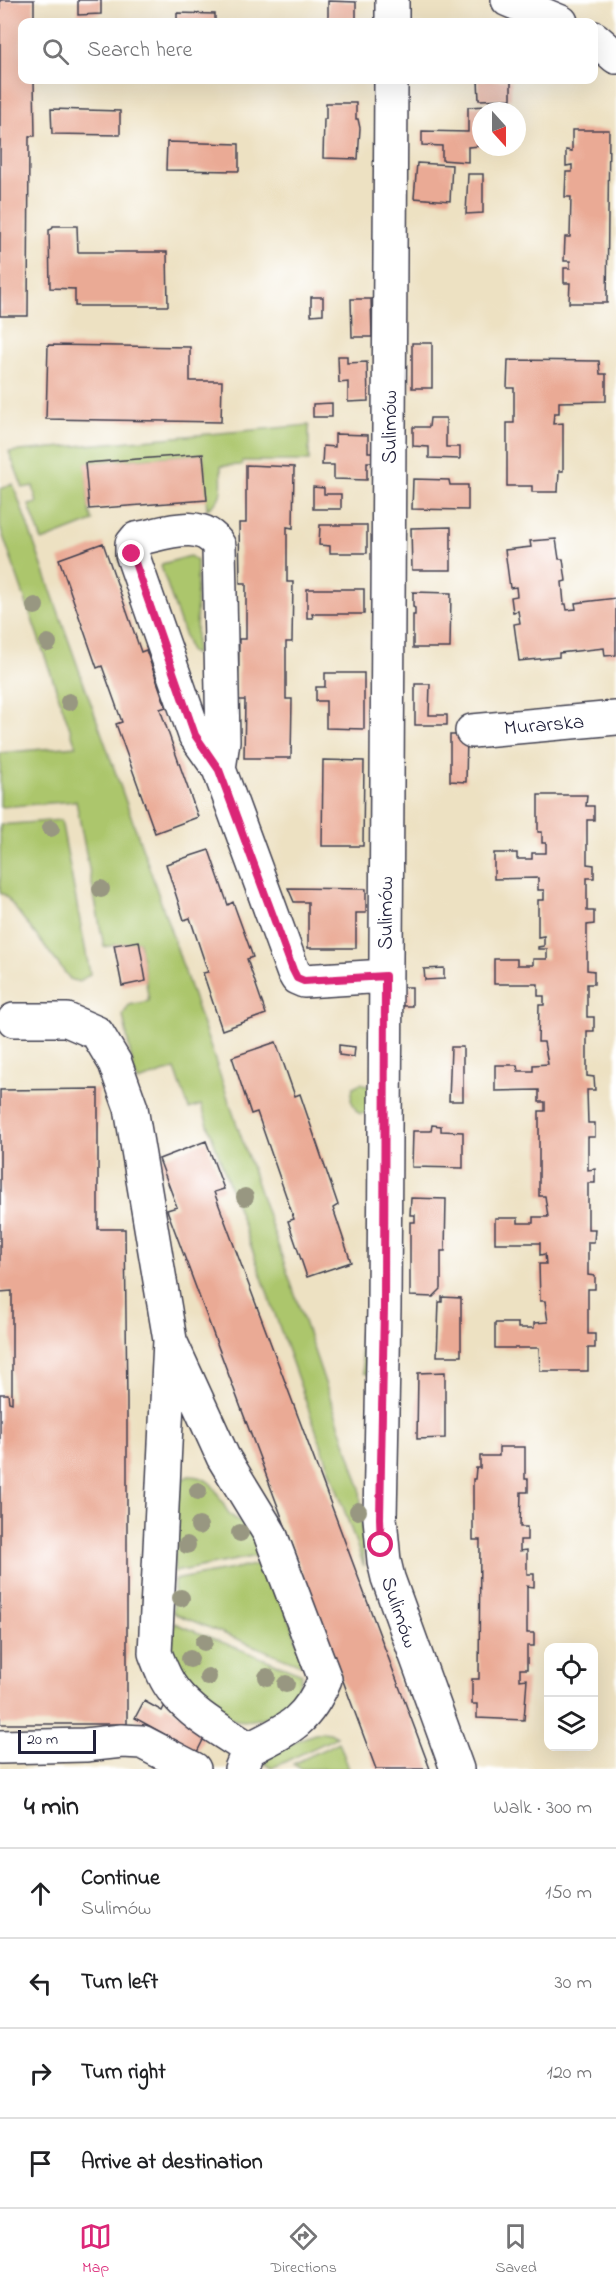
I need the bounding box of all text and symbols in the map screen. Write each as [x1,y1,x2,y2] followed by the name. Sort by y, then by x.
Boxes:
[18,18,598,84] search box
[39,35,72,68] icon: search
[87,35,192,67] text: Search here
[472,102,526,156] north arrow
[376,390,406,464] street label: Sulimów
[118,540,144,566] route end
[503,708,585,744] street label: Murarska
[372,876,402,950] street label: Sulimów
[367,1531,393,1557] route start
[372,1573,424,1652] street label: Sulimów
[544,1643,598,1751] map controls
[544,1643,598,1697] button: locate
[544,1697,598,1751] button: layers
[18,1727,96,1754] scale bar
[27,1728,58,1752] text: 20 m
[24,1789,79,1827] text: 4 min
[493,1794,592,1823] text: Walk · 300 m
[81,1863,160,1895] text: Continue
[24,1877,57,1910] icon: ahead
[545,1879,592,1908] text: 150 m
[81,1895,151,1924] text: Sulimów
[24,1967,57,2000] icon: left
[81,1967,158,1999] text: Turn left
[555,1969,592,1998] text: 30 m
[24,2057,57,2090] icon: right
[81,2057,166,2089] text: Turn right
[547,2059,592,2088] text: 120 m
[24,2147,57,2180] icon: arrive
[81,2147,263,2179] text: Arrive at destination
[79,2220,112,2280] tab: Map
[270,2220,337,2280] tab: Directions
[495,2220,537,2280] tab: Saved

